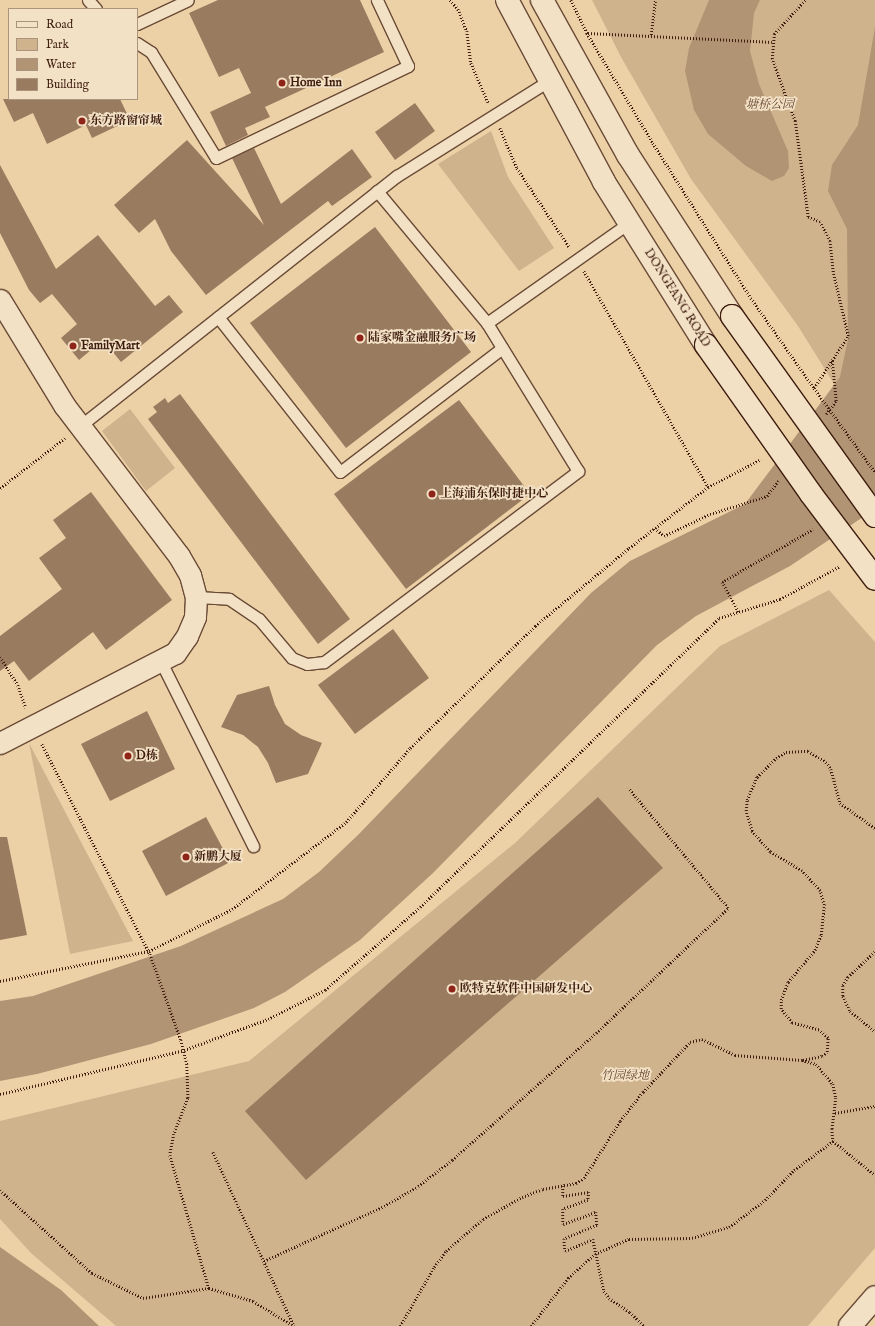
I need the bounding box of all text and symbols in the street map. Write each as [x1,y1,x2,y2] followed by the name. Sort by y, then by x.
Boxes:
[8,8,138,100] legend
[46,17,73,32] text: Road
[46,37,69,52] text: Park
[46,57,76,72] text: Water
[290,76,342,90] place label: Home Inn
[46,77,89,92] text: Building
[277,78,287,88] marker: Home Inn
[746,98,794,112] park label: 塘桥公园
[90,114,162,128] place label: 东方路窗帘城
[77,116,87,126] marker: 东方路窗帘城
[641,246,713,350] street label: DONGFANG ROAD
[368,331,476,345] place label: 陆家嘴金融服务广场
[355,333,365,343] marker: 陆家嘴金融服务广场
[81,339,140,353] place label: FamilyMart
[68,341,78,351] marker: FamilyMart
[440,487,548,501] place label: 上海浦东保时捷中心
[427,489,437,499] marker: 上海浦东保时捷中心
[136,749,158,763] place label: D栋
[123,751,133,761] marker: D栋
[194,850,242,864] place label: 新鹏大厦
[181,852,191,862] marker: 新鹏大厦
[460,982,592,996] place label: 欧特克软件中国研发中心
[447,984,457,994] marker: 欧特克软件中国研发中心
[601,1069,649,1083] park label: 竹园绿地

